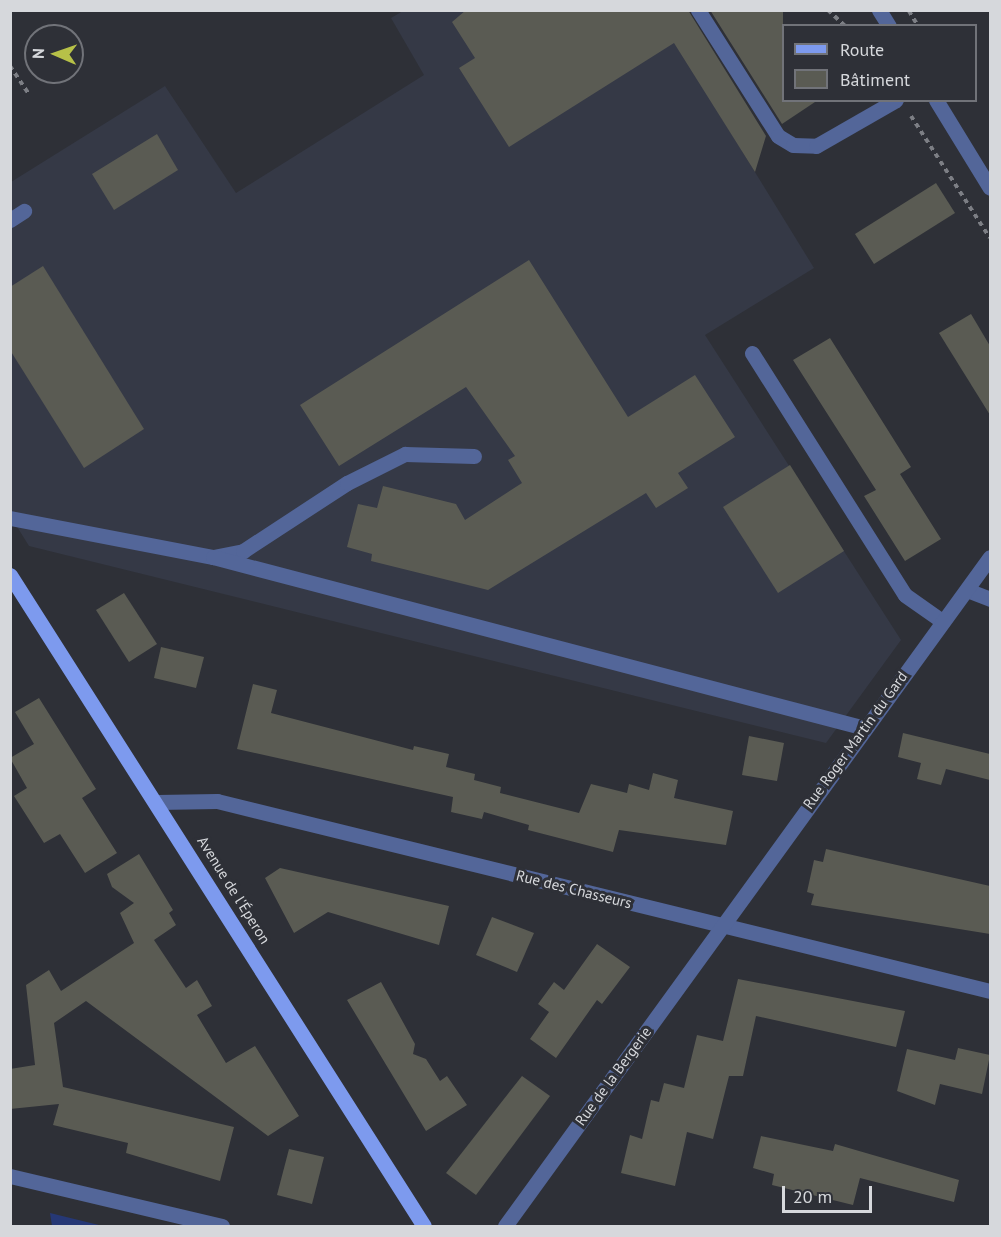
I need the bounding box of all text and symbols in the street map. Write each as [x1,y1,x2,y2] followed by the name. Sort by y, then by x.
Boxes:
[24,24,84,84] north arrow
[782,24,977,102] legend
[840,38,884,61] text: Route
[28,48,48,59] text: N
[840,68,910,91] text: Bâtiment
[799,668,911,812] street label: Rue Roger Martin du Gard
[194,833,274,947] street label: Avenue de l'Éperon
[514,866,634,912] street label: Rue des Chasseurs
[571,1023,655,1129] street label: Rue de la Bergerie
[785,1174,875,1212] scale bar
[793,1185,832,1208] text: 20 m

